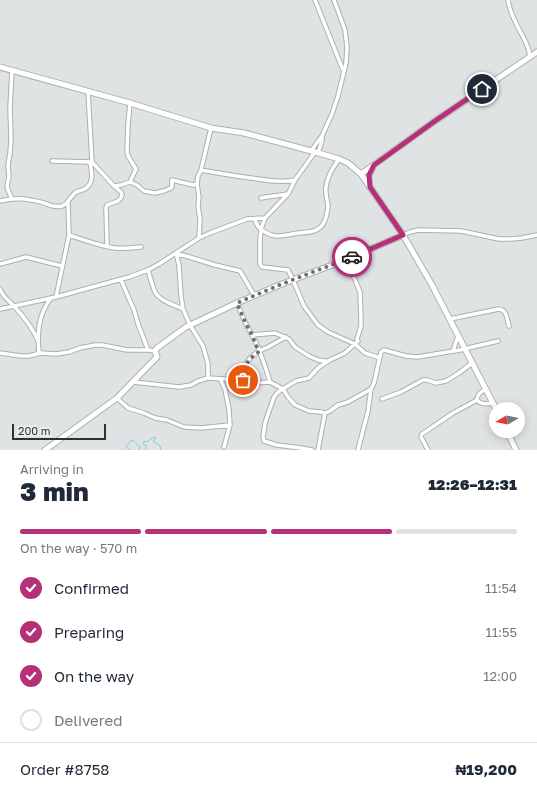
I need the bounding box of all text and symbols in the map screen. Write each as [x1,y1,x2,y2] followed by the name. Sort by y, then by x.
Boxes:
[465,72,499,106] pin
[471,78,493,100] icon: home
[332,237,372,277] courier
[341,246,363,268] icon: car
[226,363,260,397] pin
[232,369,254,391] icon: bag
[489,402,525,438] north arrow
[489,402,525,438] map controls
[12,422,106,441] scale bar
[18,424,51,437] text: 200 m
[20,461,84,477] text: Arriving in
[428,475,517,493] text: 12:26–12:31
[20,476,89,507] text: 3 min
[20,540,137,556] text: On the way · 570 m
[20,577,42,599] icon: check
[54,579,129,597] text: Confirmed
[485,580,517,596] text: 11:54
[20,621,42,643] icon: check
[54,623,124,641] text: Preparing
[485,624,517,640] text: 11:55
[20,665,42,687] icon: check
[54,667,134,685] text: On the way
[483,668,517,684] text: 12:00
[54,711,122,729] text: Delivered
[20,760,109,778] text: Order #8758
[455,760,517,778] text: ₦19,200

